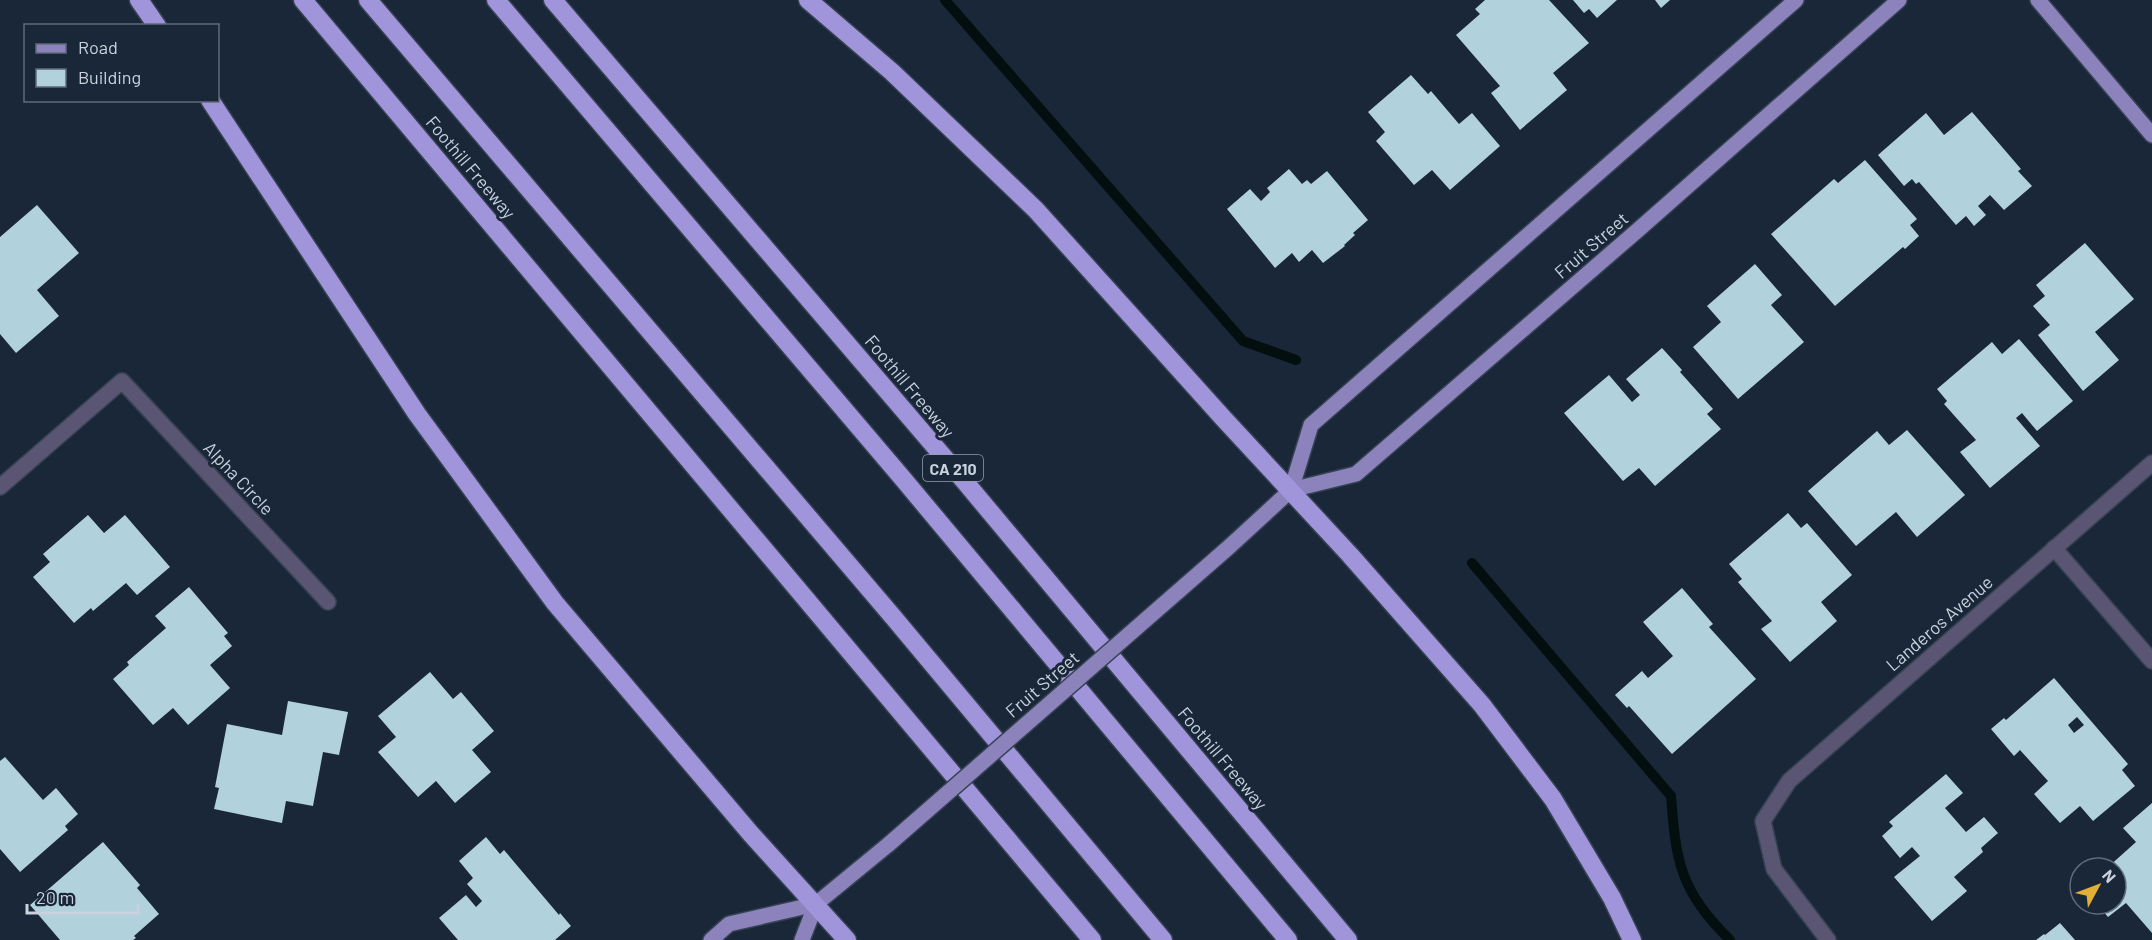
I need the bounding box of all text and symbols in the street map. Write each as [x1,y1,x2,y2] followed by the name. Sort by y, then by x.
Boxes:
[24,24,219,102] legend
[78,36,118,58] text: Road
[78,66,141,88] text: Building
[422,111,520,223] street label: Foothill Freeway
[1550,207,1632,283] street label: Fruit Street
[861,330,959,442] street label: Foothill Freeway
[199,437,279,519] street label: Alpha Circle
[923,455,983,481] road number: CA 210
[1881,571,1997,675] street label: Landeros Avenue
[1001,646,1083,722] street label: Fruit Street
[1174,702,1272,814] street label: Foothill Freeway
[2068,856,2128,916] north arrow
[2099,866,2120,886] text: N
[27,877,138,915] scale bar
[36,886,74,908] text: 20 m

